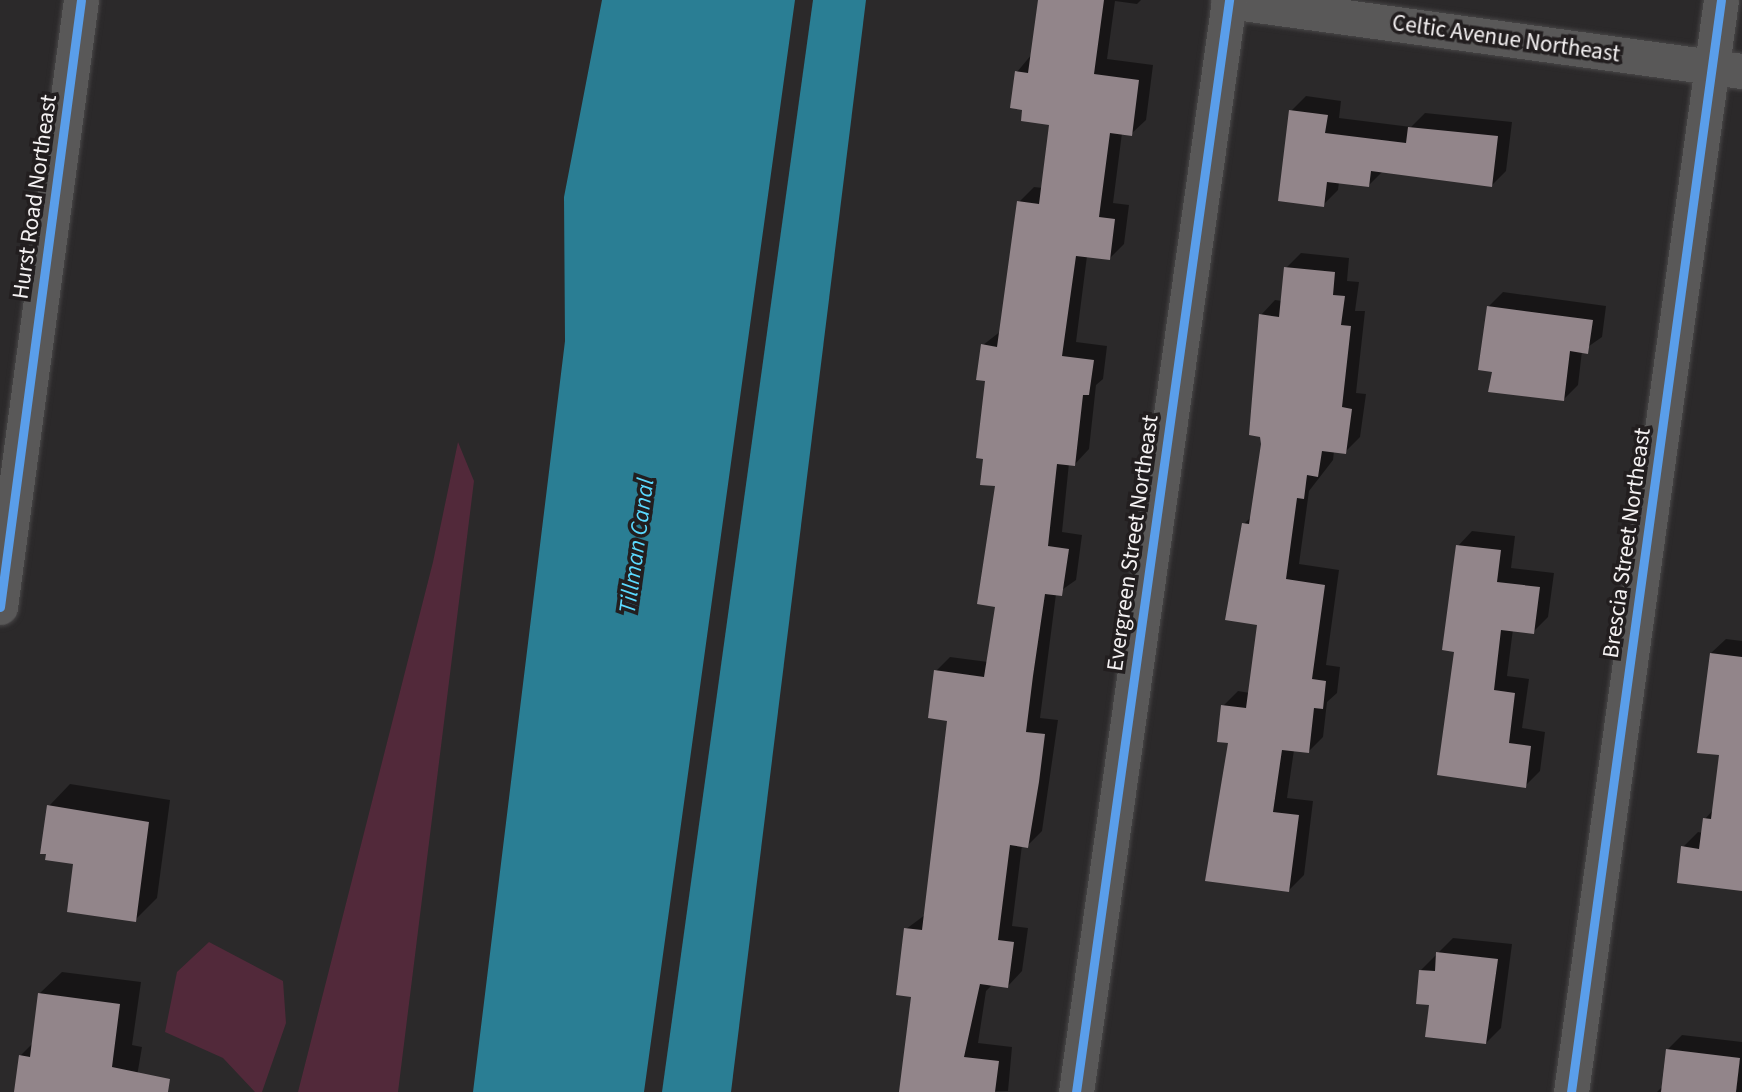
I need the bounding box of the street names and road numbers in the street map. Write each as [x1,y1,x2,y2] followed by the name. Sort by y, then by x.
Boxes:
[1390,9,1622,69] street label: Celtic Avenue Northeast
[7,93,63,301] street label: Hurst Road Northeast
[1101,413,1165,673] street label: Evergreen Street Northeast
[1597,426,1657,660] street label: Brescia Street Northeast

